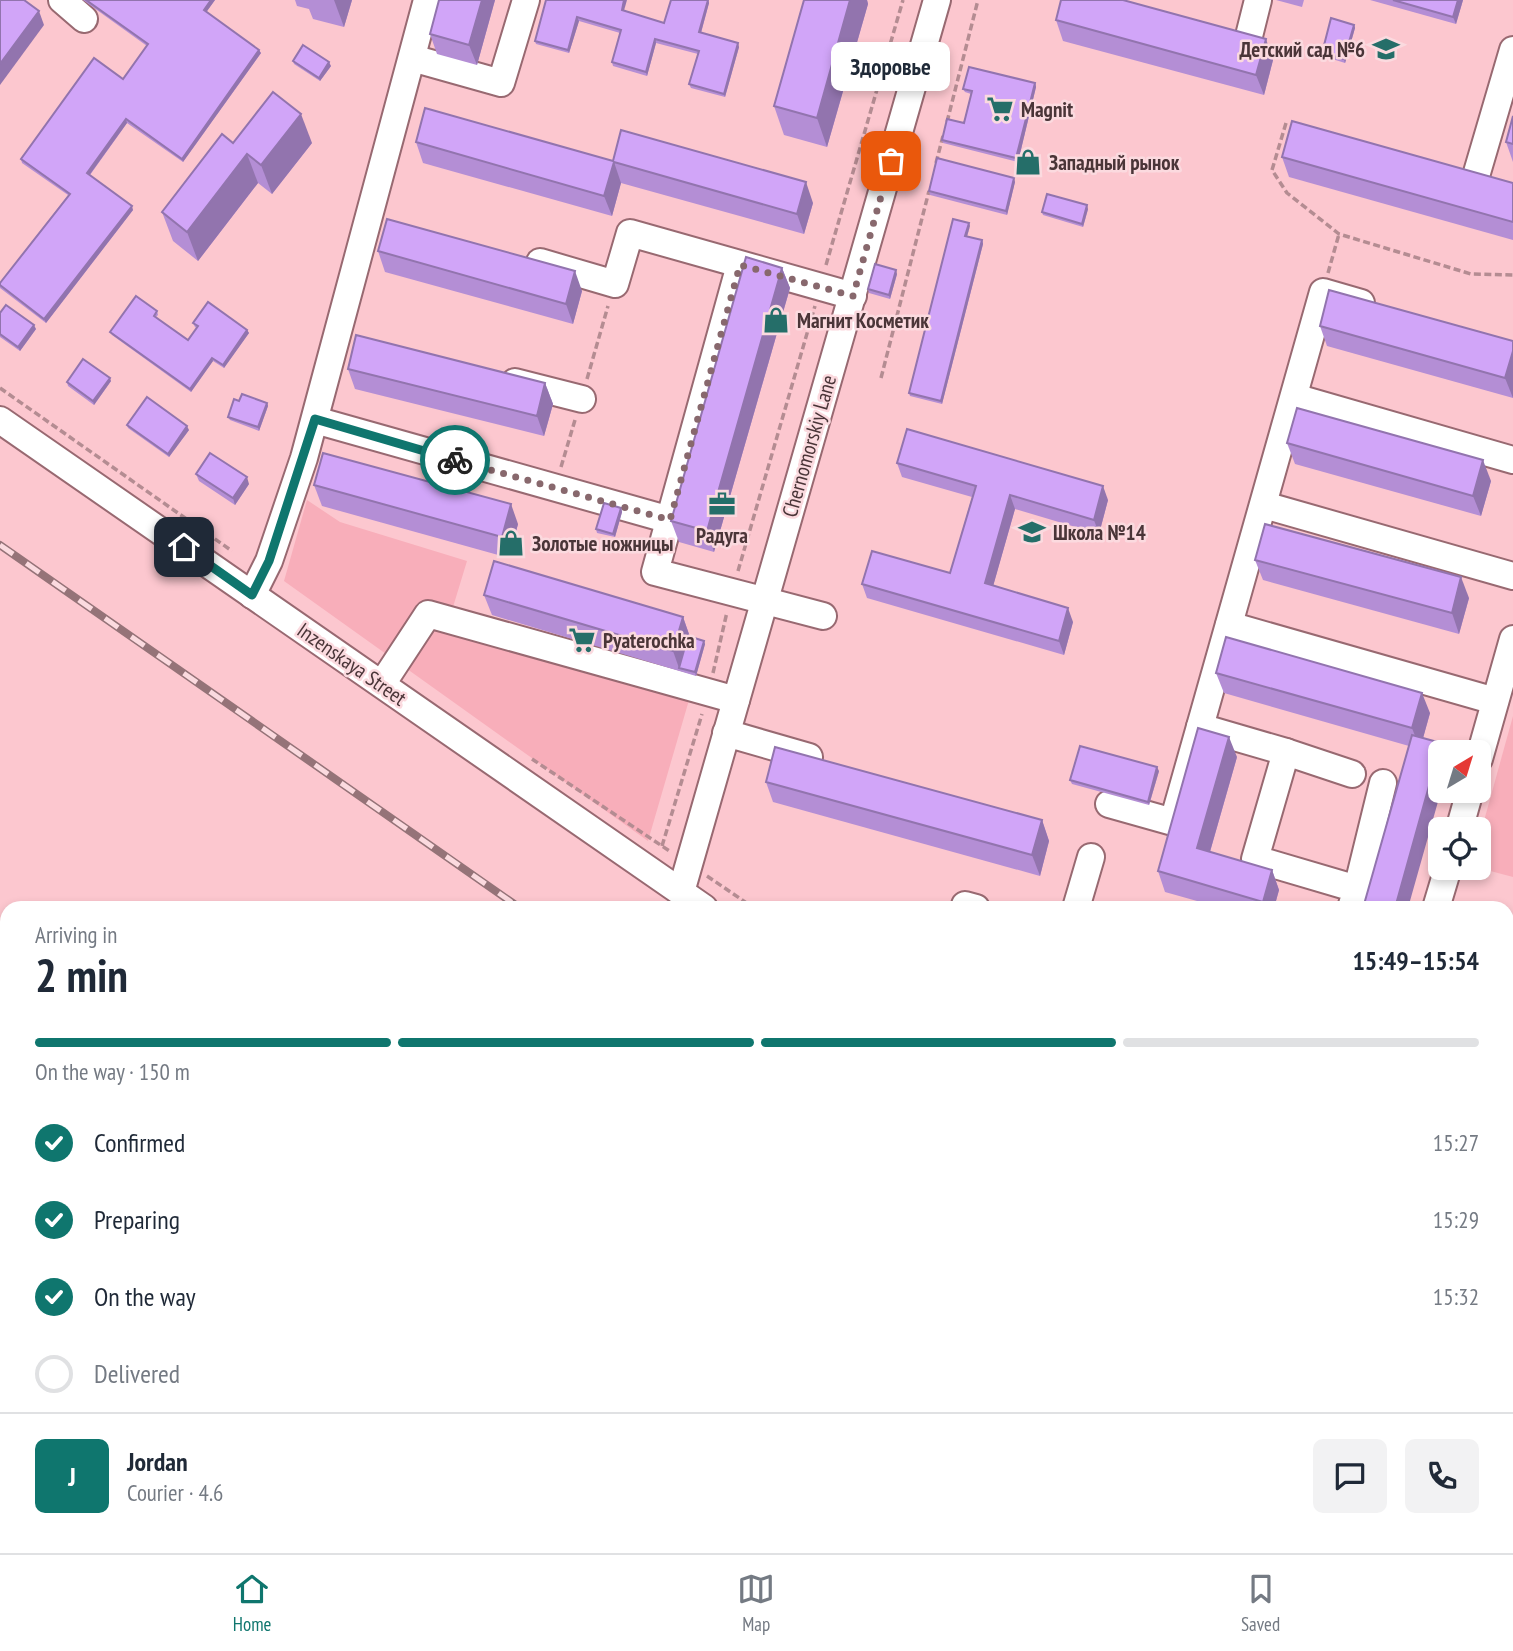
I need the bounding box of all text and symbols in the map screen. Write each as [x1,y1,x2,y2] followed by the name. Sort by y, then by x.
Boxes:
[1371,34,1401,64] school or university icon: Детский сад №6
[1240,36,1365,63] place label: Детский сад №6
[832,42,950,91] callout: Здоровье
[850,52,931,81] text: Здоровье
[985,94,1015,124] supermarket icon: Magnit
[1021,96,1073,123] place label: Magnit
[861,131,921,191] pin
[872,142,910,180] icon: bag
[1013,147,1043,177] shop icon: Западный рынок
[1049,149,1180,176] place label: Западный рынок
[761,305,791,335] shop icon: Магнит Косметик
[797,307,929,334] place label: Магнит Косметик
[776,372,842,520] street label: Chernomorskiy Lane
[420,425,490,495] courier
[436,441,474,479] icon: bike
[707,489,737,519] office icon: Радуга
[154,517,214,577] pin
[1017,517,1047,547] school or university icon: Школа №14
[1053,519,1146,546] place label: Школа №14
[696,522,748,549] place label: Радуга
[165,528,203,566] icon: home
[496,528,526,558] shop icon: Золотые ножницы
[532,530,673,557] place label: Золотые ножницы
[292,616,412,712] street label: Inzenskaya Street
[567,625,597,655] supermarket icon: Pyaterochka
[603,627,695,654] place label: Pyaterochka
[1428,740,1491,803] north arrow
[1428,740,1491,880] map controls
[1428,817,1491,880] button: locate
[35,920,117,949] text: Arriving in
[1352,944,1479,977] text: 15:49–15:54
[35,945,128,1005] text: 2 min
[35,1057,190,1086] text: On the way · 150 m
[35,1124,73,1162] icon: check
[94,1126,185,1159] text: Confirmed
[1433,1128,1479,1157] text: 15:27
[35,1201,73,1239] icon: check
[94,1203,180,1236] text: Preparing
[1433,1205,1479,1234] text: 15:29
[35,1278,73,1316] icon: check
[94,1280,196,1313] text: On the way
[1433,1282,1479,1311] text: 15:32
[94,1357,180,1390] text: Delivered
[1313,1439,1387,1513] button: chat
[1405,1439,1479,1513] button: phone
[127,1445,188,1478] text: Jordan
[68,1460,76,1493] text: J
[127,1478,223,1507] text: Courier · 4.6
[233,1570,271,1636] tab: Home
[737,1570,775,1636] tab: Map
[1241,1570,1280,1636] tab: Saved

